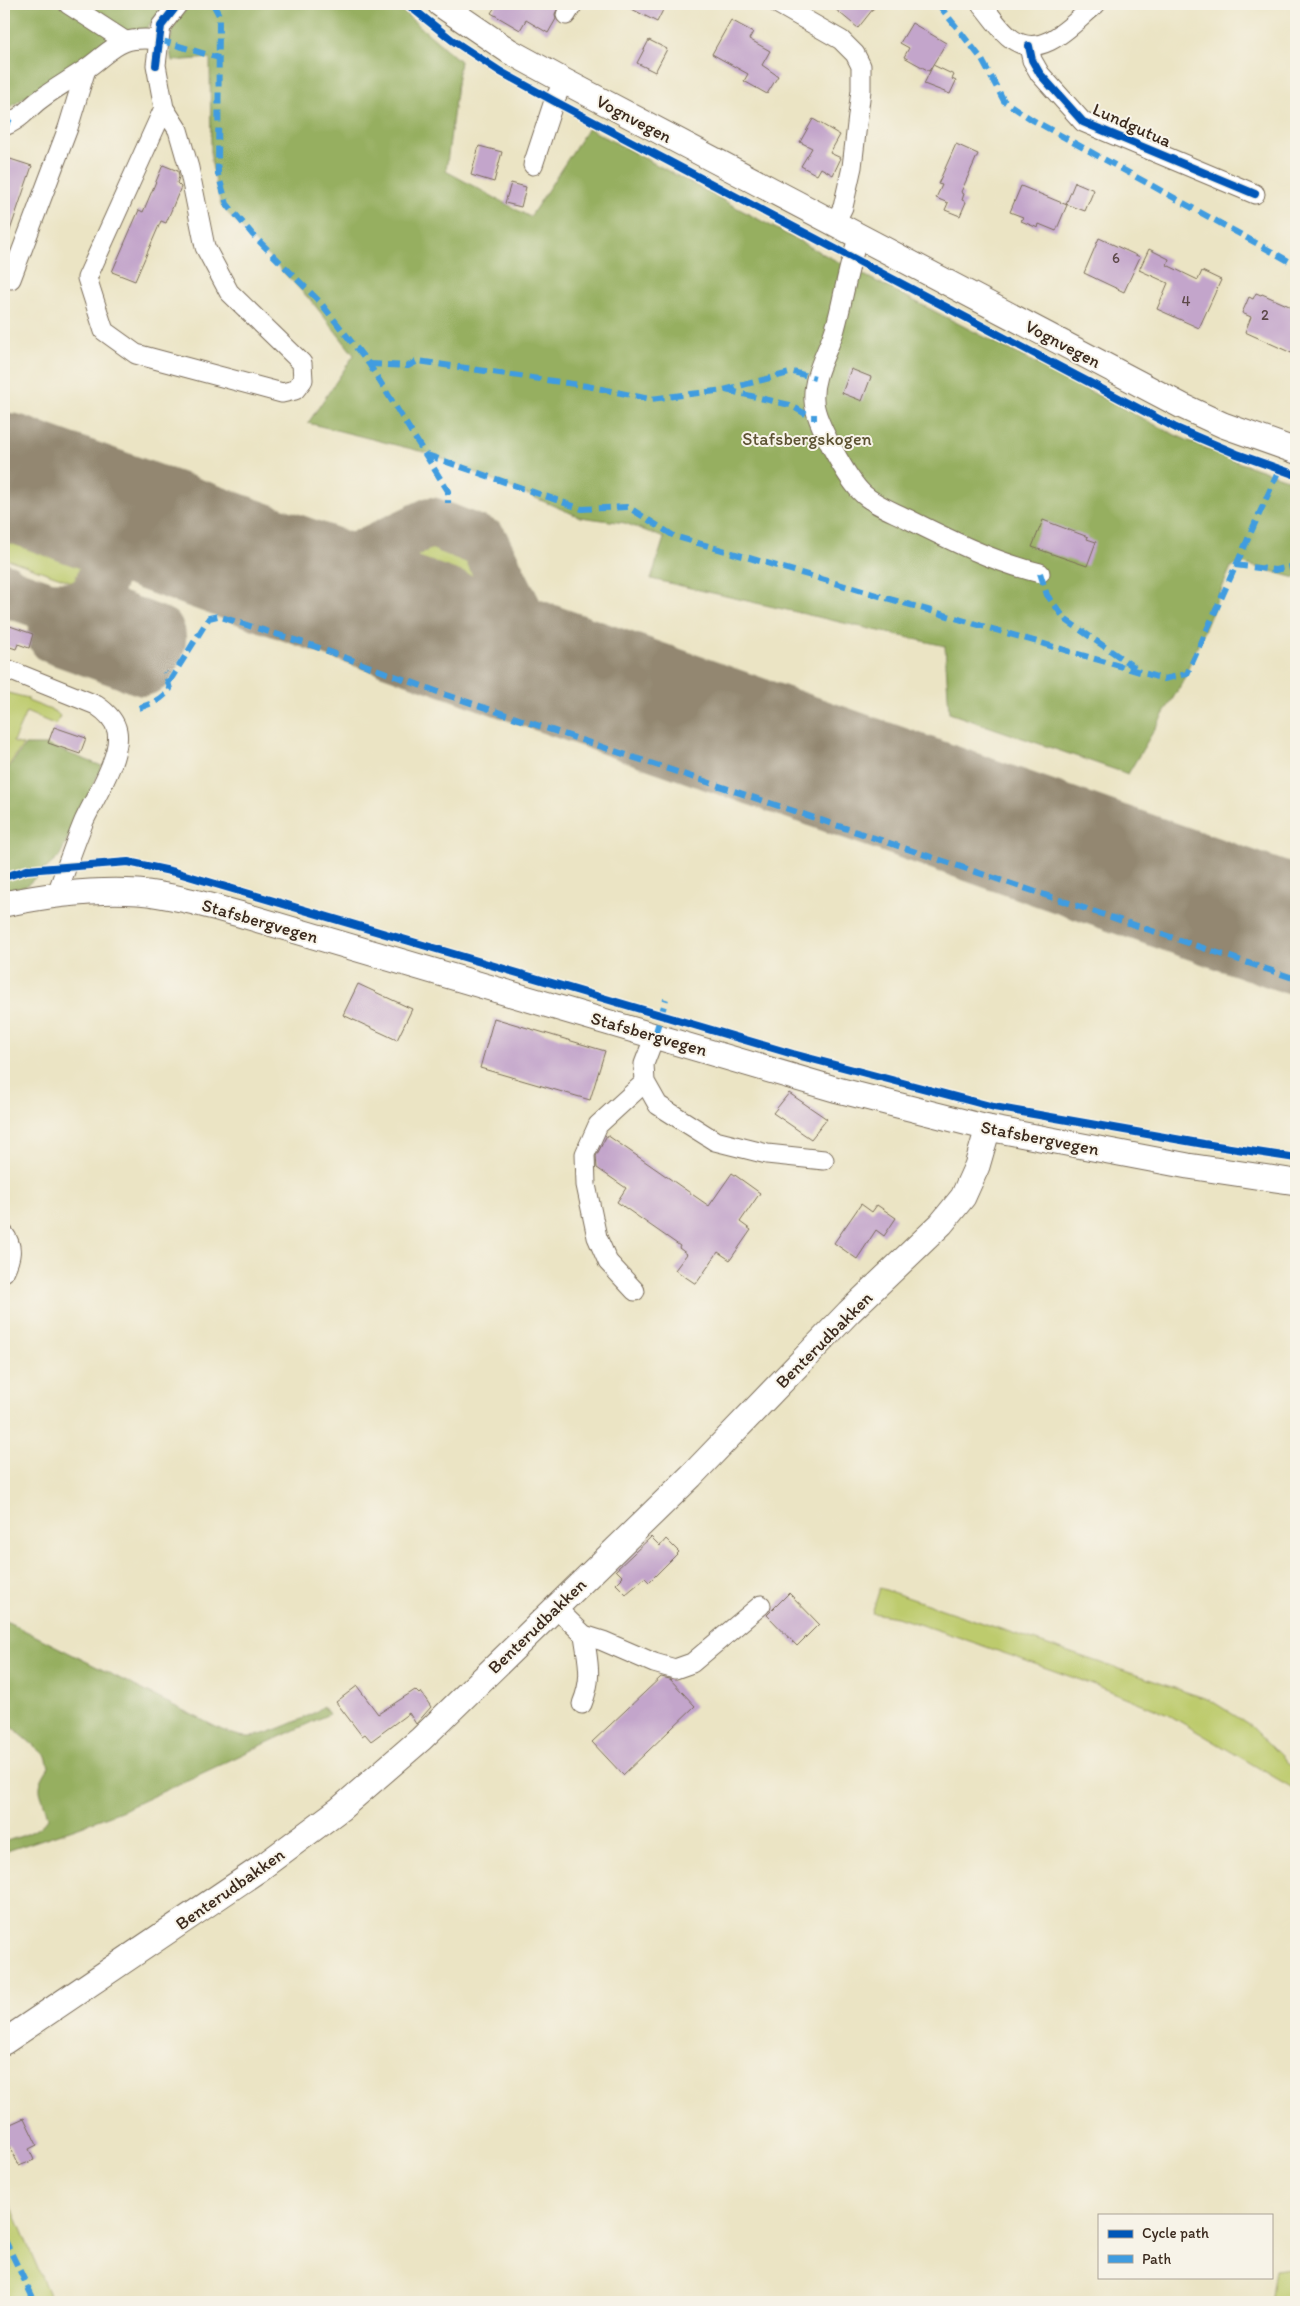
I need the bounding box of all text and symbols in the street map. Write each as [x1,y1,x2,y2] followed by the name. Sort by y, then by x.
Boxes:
[593,90,676,148] street label: Vognvegen
[1089,98,1175,152] street label: Lundgutua
[1112,249,1120,267] house number: 6
[1181,292,1191,310] house number: 4
[1261,306,1269,324] house number: 2
[1022,315,1105,373] street label: Vognvegen
[742,428,872,450] park label: Stafsbergskogen
[199,894,321,948] street label: Stafsbergvegen
[588,1007,710,1061] street label: Stafsbergvegen
[979,1116,1101,1160] street label: Stafsbergvegen
[771,1287,877,1393] street label: Benterudbakken
[483,1573,591,1678] street label: Benterudbakken
[171,1843,289,1935] street label: Benterudbakken
[1098,2214,1272,2278] legend
[1142,2224,1209,2242] text: Cycle path
[1142,2250,1171,2268] text: Path

